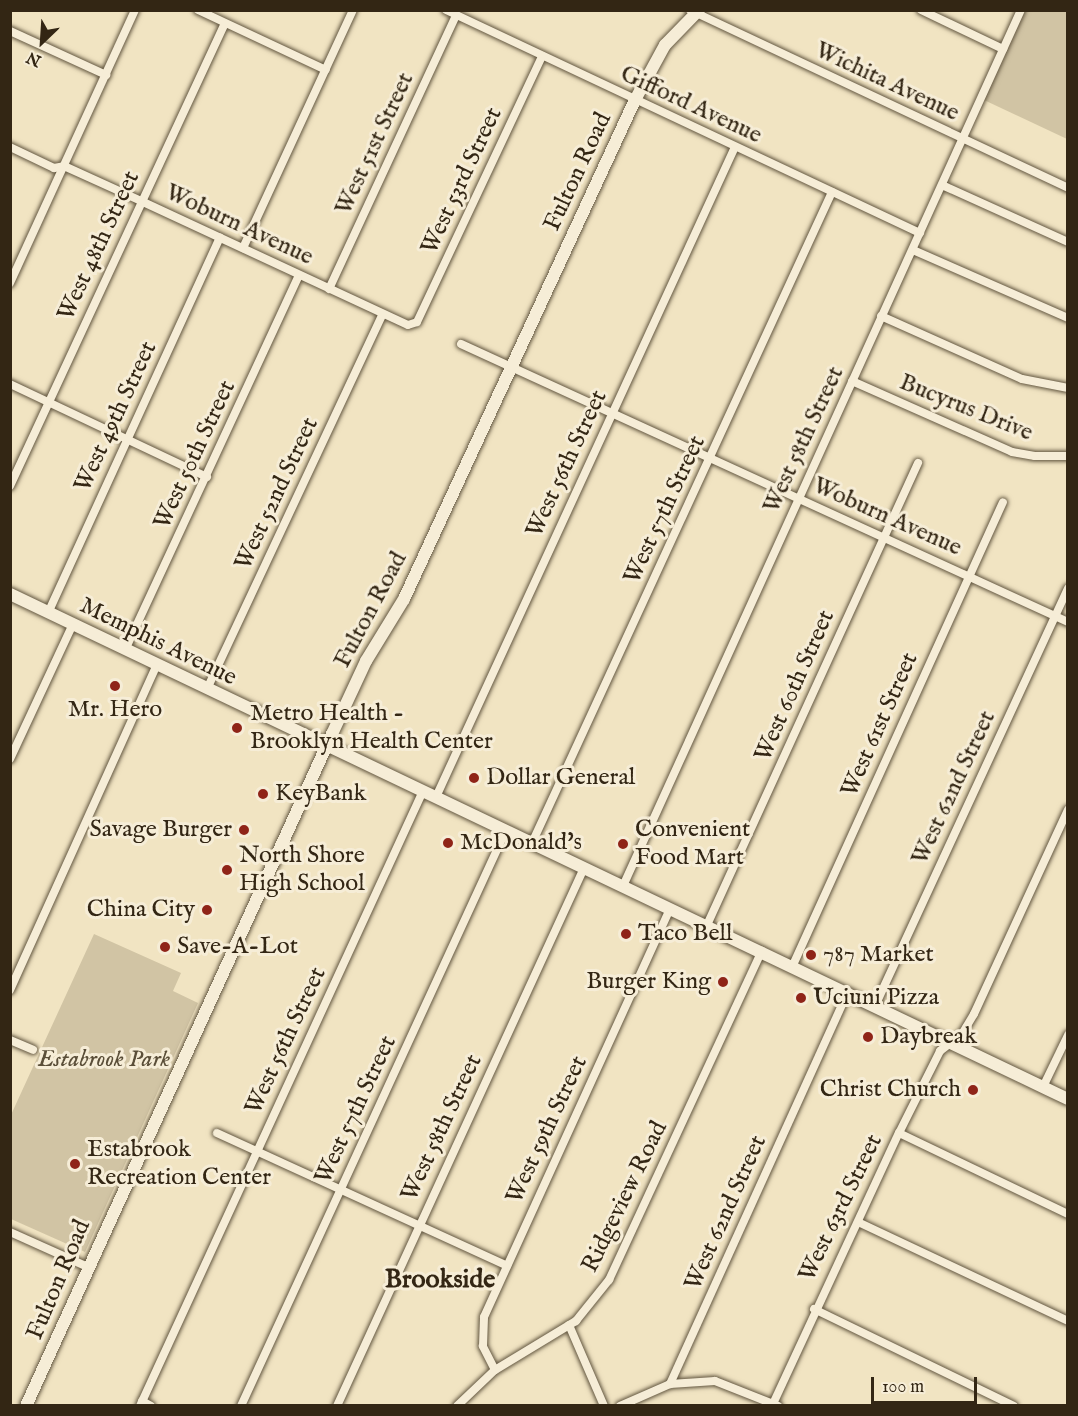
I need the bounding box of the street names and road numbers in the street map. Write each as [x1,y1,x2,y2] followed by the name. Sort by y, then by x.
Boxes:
[810,36,964,128] street label: Wichita Avenue
[616,60,766,150] street label: Gifford Avenue
[329,68,421,220] street label: West 51st Street
[415,103,509,259] street label: West 53rd Street
[538,108,618,236] street label: Fulton Road
[52,167,146,325] street label: West 48th Street
[160,178,318,272] street label: Woburn Avenue
[69,337,163,497] street label: West 49th Street
[757,362,851,518] street label: West 58th Street
[895,368,1037,448] street label: Bucyrus Drive
[148,376,242,534] street label: West 50th Street
[520,386,614,542] street label: West 56th Street
[229,413,325,575] street label: West 52nd Street
[618,431,712,589] street label: West 57th Street
[808,471,966,563] street label: Woburn Avenue
[328,547,414,673] street label: Fulton Road
[75,592,241,692] street label: Memphis Avenue
[749,606,841,766] street label: West 60th Street
[835,648,925,802] street label: West 61st Street
[906,706,1002,870] street label: West 62nd Street
[239,963,333,1119] street label: West 56th Street
[309,1031,403,1189] street label: West 57th Street
[395,1050,489,1206] street label: West 58th Street
[500,1052,594,1208] street label: West 59th Street
[576,1117,674,1277] street label: Ridgeview Road
[793,1130,889,1286] street label: West 63rd Street
[679,1131,773,1295] street label: West 62nd Street
[21,1216,97,1344] street label: Fulton Road

